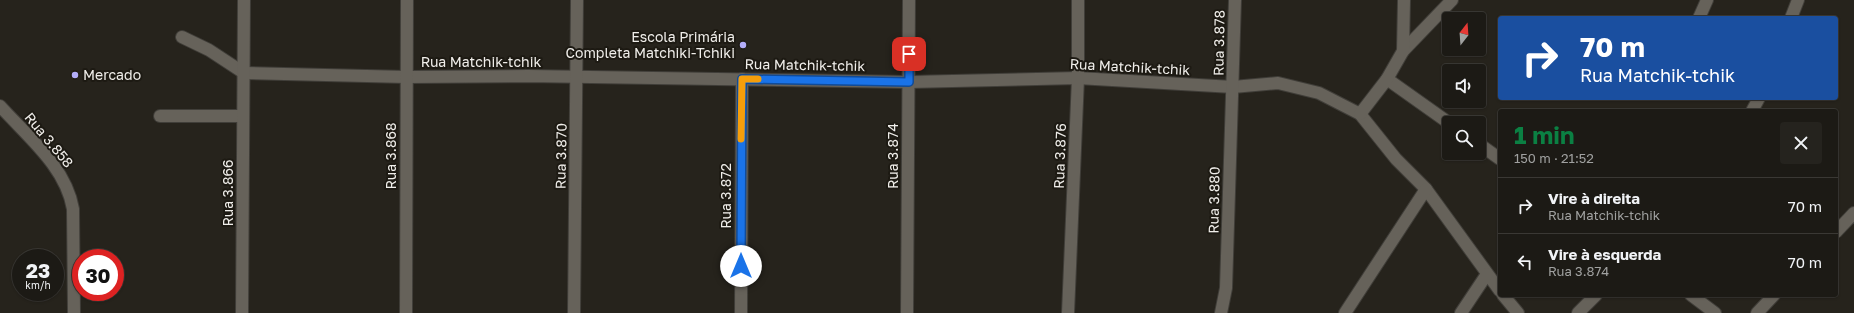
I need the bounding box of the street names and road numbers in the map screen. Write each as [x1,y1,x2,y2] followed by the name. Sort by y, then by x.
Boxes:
[1209,10,1228,76] street label: Rua 3.878
[421,53,541,70] street label: Rua Matchik-tchik
[745,55,866,74] street label: Rua Matchik-tchik
[1069,55,1191,78] street label: Rua Matchik-tchik
[21,109,77,171] street label: Rua 3.858
[382,122,399,190] street label: Rua 3.868
[551,123,570,189] street label: Rua 3.870
[884,123,901,189] street label: Rua 3.874
[1050,123,1069,189] street label: Rua 3.876
[219,160,236,227] street label: Rua 3.866
[717,163,734,229] street label: Rua 3.872
[1204,166,1223,234] street label: Rua 3.880

